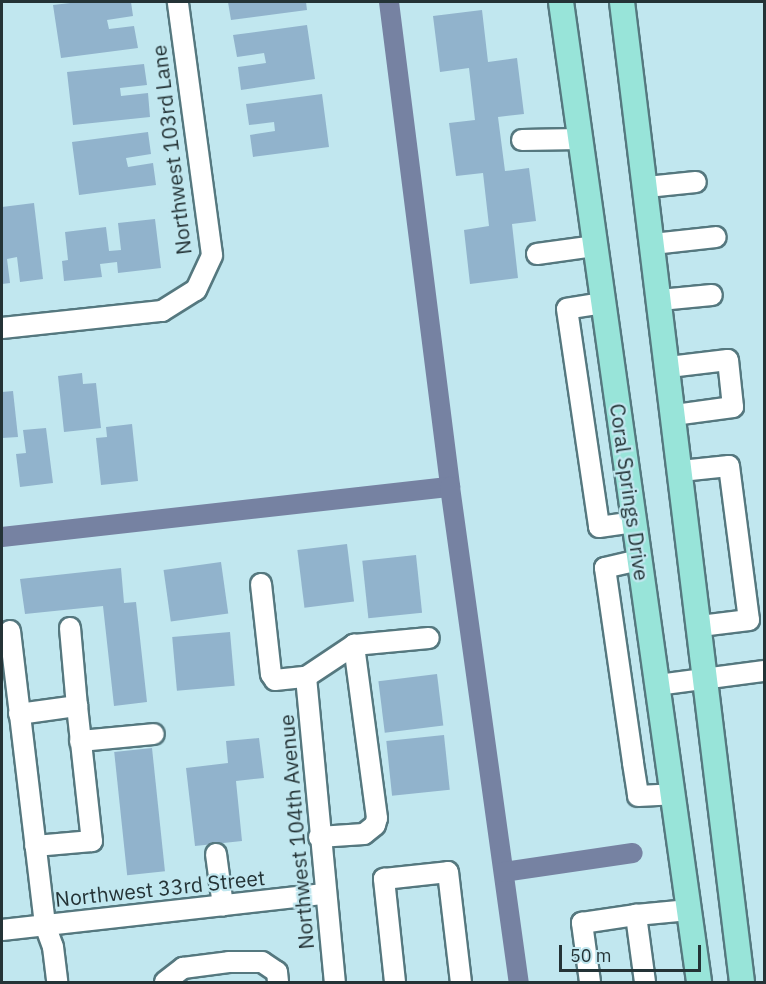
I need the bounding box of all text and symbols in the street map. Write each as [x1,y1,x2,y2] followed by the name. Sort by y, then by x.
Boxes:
[146,44,196,256] street label: Northwest 103rd Lane
[605,402,655,582] street label: Coral Springs Drive
[273,713,319,951] street label: Northwest 104th Avenue
[54,864,266,912] street label: Northwest 33rd Street
[562,933,704,971] scale bar
[570,944,612,967] text: 50 m

